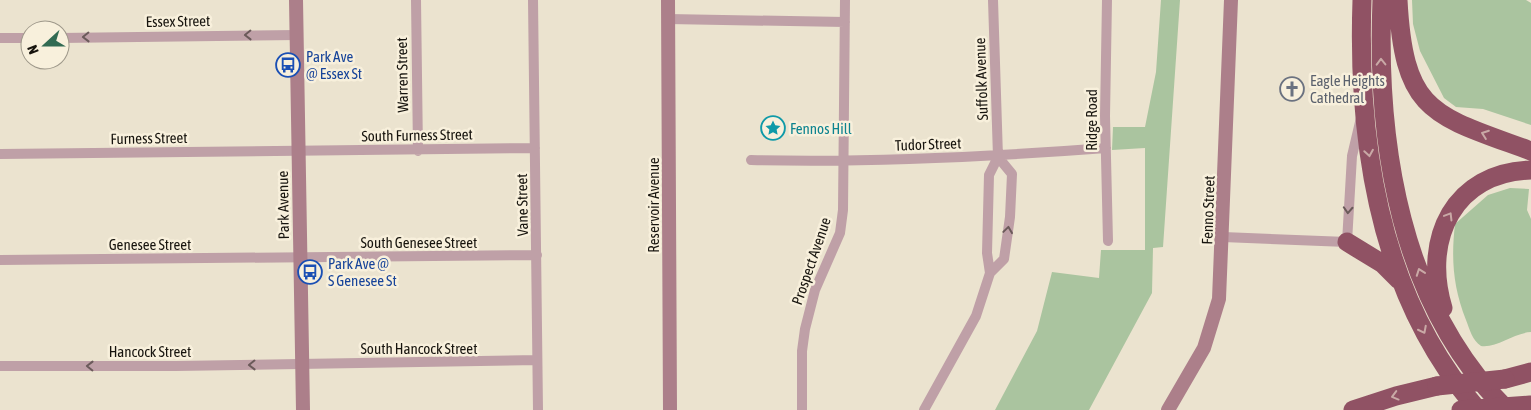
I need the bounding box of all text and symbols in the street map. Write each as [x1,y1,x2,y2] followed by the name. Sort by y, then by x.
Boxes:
[146,12,210,30] street label: Essex Street
[20,20,70,70] north arrow
[244,30,252,41] one-way arrow
[81,32,89,42] one-way arrow
[393,37,411,113] street label: Warren Street
[971,37,991,121] street label: Suffolk Avenue
[24,43,42,56] text: N
[306,48,362,82] place label: Park Ave @ Essex St
[275,52,301,78] bus stop icon: Park Ave @ Essex St
[1376,57,1386,65] one-way arrow
[1310,72,1385,106] place label: Eagle Heights Cathedral
[1279,76,1305,102] church icon: Eagle Heights Cathedral
[1083,89,1100,151] street label: Ridge Road
[760,115,786,141] place icon: Fennos Hill
[790,120,852,137] place label: Fennos Hill
[361,126,473,144] street label: South Furness Street
[110,129,188,147] street label: Furness Street
[1481,130,1490,140] one-way arrow
[894,134,962,154] street label: Tudor Street
[1363,150,1374,158] one-way arrow
[645,157,662,253] street label: Reservoir Avenue
[274,170,292,239] street label: Park Avenue
[513,173,531,237] street label: Vane Street
[1198,175,1218,245] street label: Fenno Street
[1343,206,1354,214] one-way arrow
[1443,212,1453,221] one-way arrow
[788,215,834,307] street label: Prospect Avenue
[1003,226,1013,235] one-way arrow
[361,234,477,251] street label: South Genesee Street
[109,236,191,253] street label: Genesee Street
[328,255,397,289] place label: Park Ave @ S Genesee St
[297,259,323,285] bus stop icon: Park Ave @ S Genesee St
[1416,268,1426,277] one-way arrow
[1417,325,1427,334] one-way arrow
[361,340,477,357] street label: South Hancock Street
[109,343,191,360] street label: Hancock Street
[248,359,256,370] one-way arrow
[85,360,93,371] one-way arrow
[1391,391,1399,401] one-way arrow

